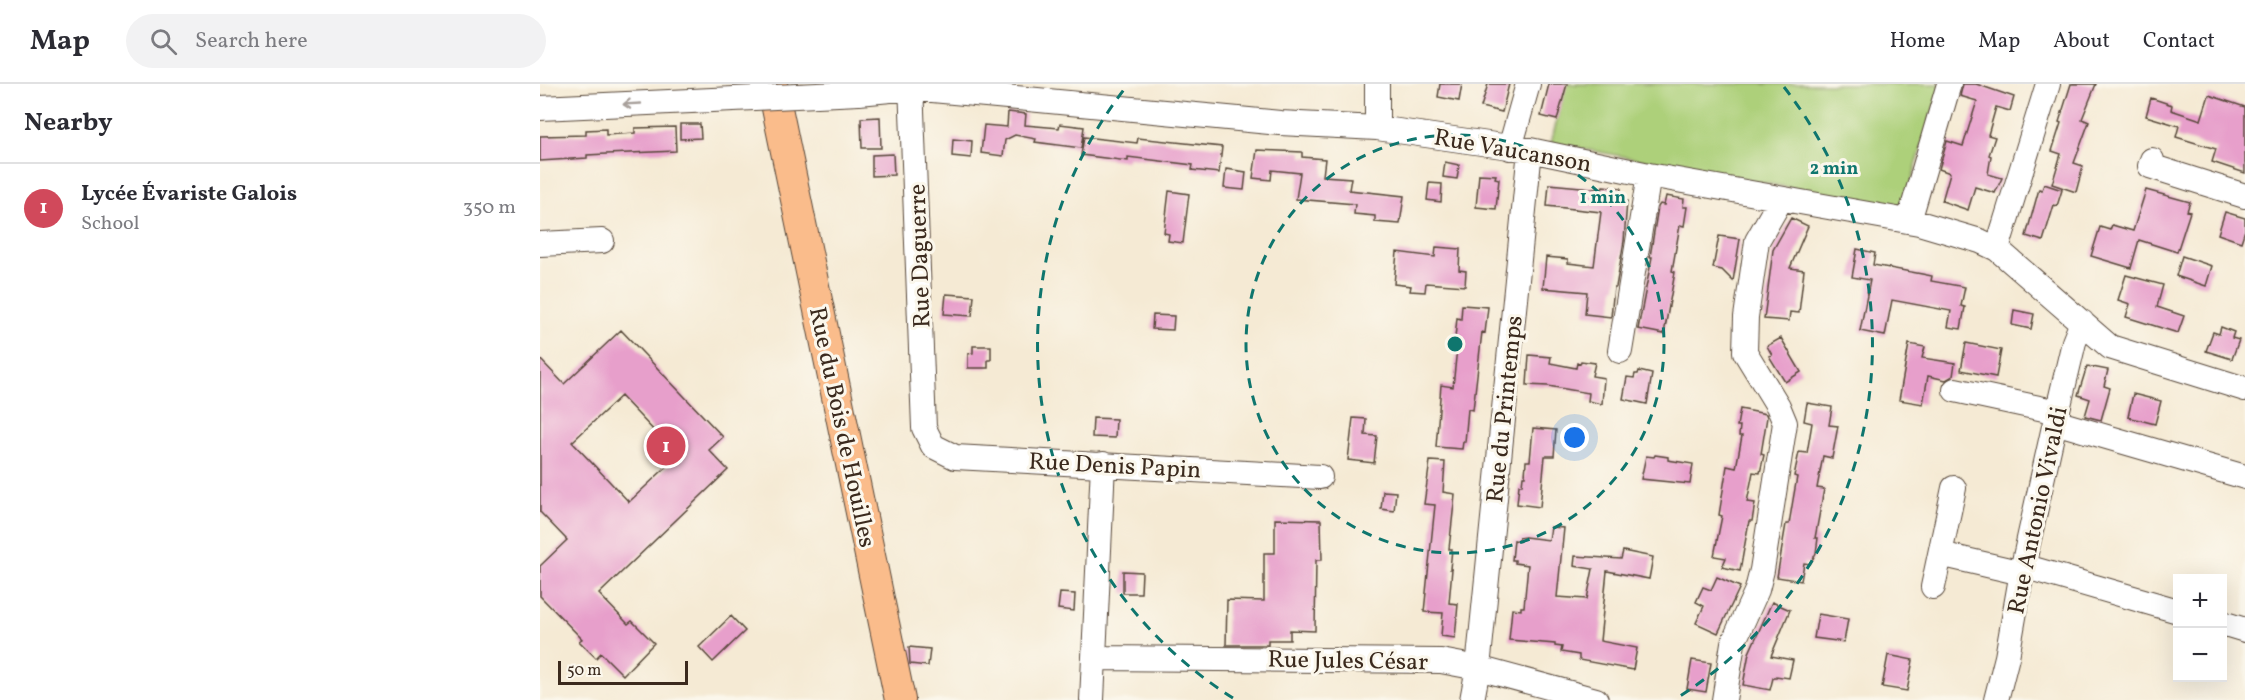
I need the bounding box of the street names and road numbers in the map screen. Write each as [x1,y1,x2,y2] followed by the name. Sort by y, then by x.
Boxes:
[1431,121,1594,183] street label: Rue Vaucanson
[901,183,941,329] street label: Rue Daguerre
[799,304,883,551] street label: Rue du Bois de Houilles
[1479,314,1533,505] street label: Rue du Printemps
[2000,403,2078,618] street label: Rue Antonio Vivaldi
[1028,445,1202,488] street label: Rue Denis Papin
[1267,644,1429,680] street label: Rue Jules César

